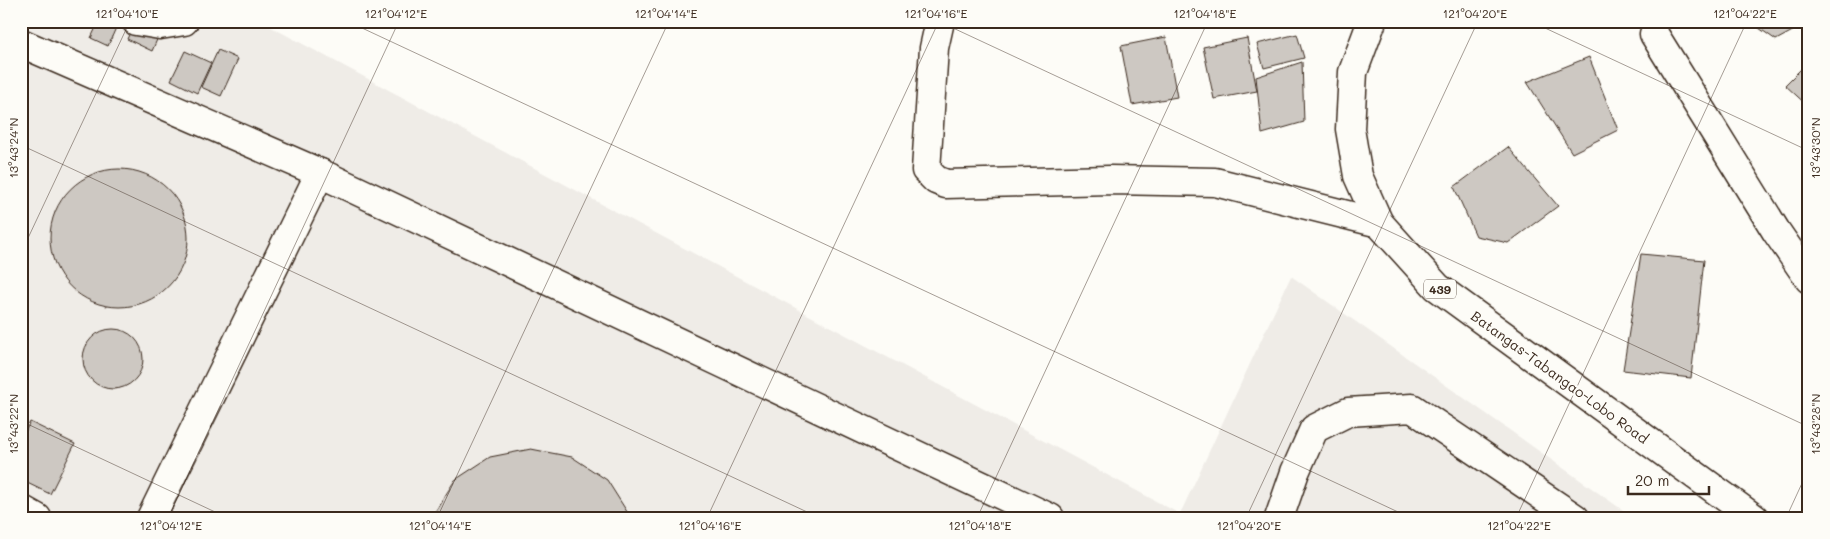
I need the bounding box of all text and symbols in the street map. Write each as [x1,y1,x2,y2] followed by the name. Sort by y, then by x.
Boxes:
[95,5,159,21] text: 121°04'10"E
[365,5,427,21] text: 121°04'12"E
[635,5,697,21] text: 121°04'14"E
[905,5,968,21] text: 121°04'16"E
[1174,5,1237,21] text: 121°04'18"E
[1443,5,1507,21] text: 121°04'20"E
[1713,5,1777,21] text: 121°04'22"E
[1807,117,1823,179] text: 13°43'30"N
[5,118,21,178] text: 13°43'24"N
[1424,280,1456,298] road number: 439
[1468,306,1653,448] street label: Batangas-Tabangao-Lobo Road
[5,394,21,454] text: 13°43'22"N
[1807,394,1823,454] text: 13°43'28"N
[1628,464,1709,496] scale bar
[1635,470,1669,490] text: 20 m
[140,517,202,533] text: 121°04'12"E
[409,517,471,533] text: 121°04'14"E
[679,517,742,533] text: 121°04'16"E
[949,517,1012,533] text: 121°04'18"E
[1217,517,1281,533] text: 121°04'20"E
[1487,517,1551,533] text: 121°04'22"E

